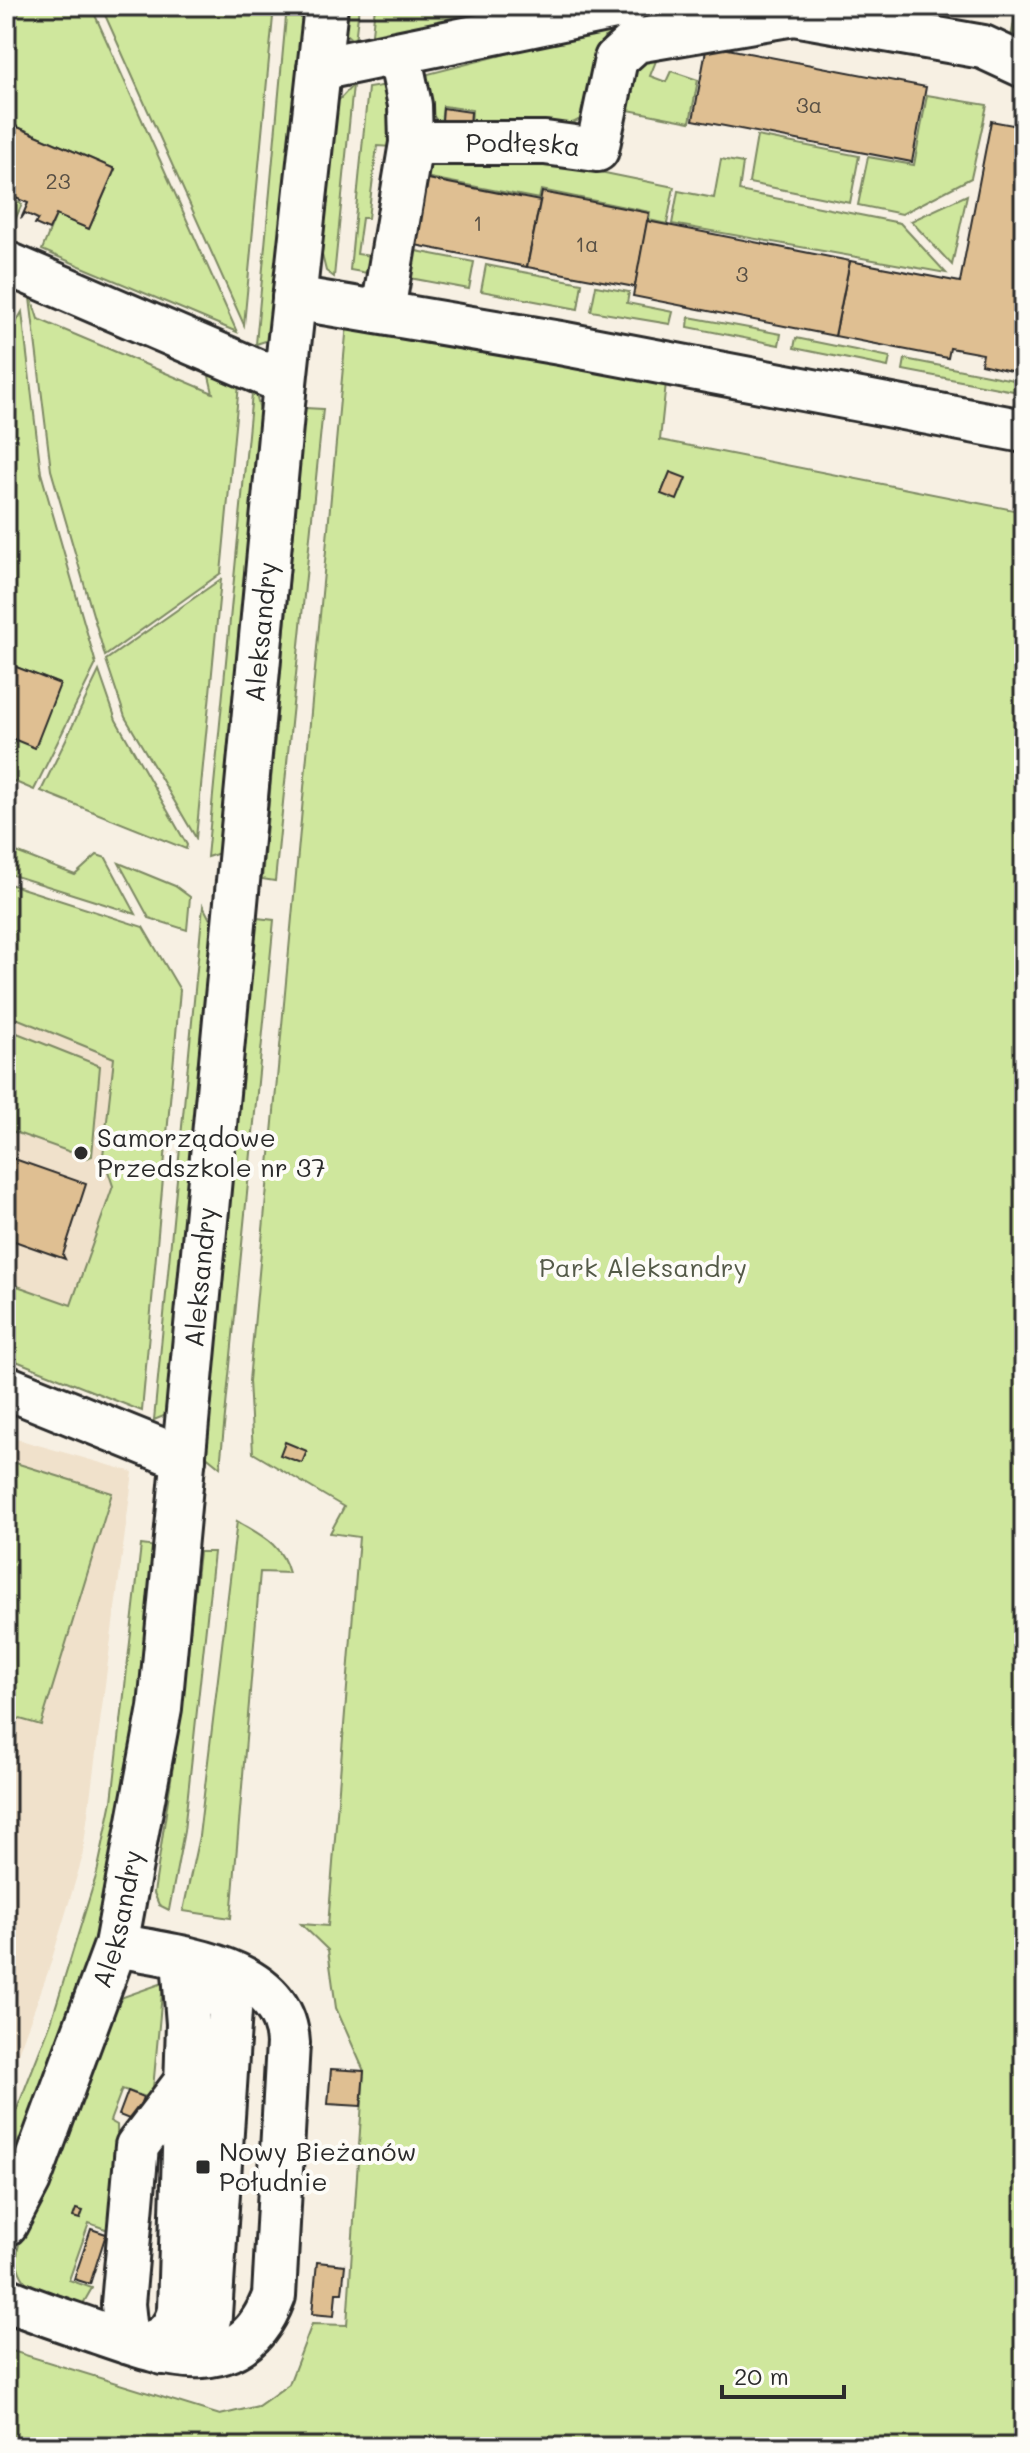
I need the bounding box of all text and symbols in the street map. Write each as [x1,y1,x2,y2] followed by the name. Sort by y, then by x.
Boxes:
[796,90,822,119] house number: 3a
[465,125,583,164] street label: Podłęska
[45,166,71,195] house number: 23
[473,208,483,237] house number: 1
[575,229,599,258] house number: 1a
[736,259,749,288] house number: 3
[237,560,284,704] street label: Aleksandry
[97,1120,326,1184] place label: Samorządowe Przedszkole nr 37
[72,1144,90,1162] marker: Samorządowe Przedszkole nr 37
[176,1205,223,1349] street label: Aleksandry
[539,1250,747,1284] park label: Park Aleksandry
[84,1847,149,1992] street label: Aleksandry
[219,2134,417,2198] place label: Nowy Bieżanów Południe
[194,2158,212,2176] marker: Nowy Bieżanów Południe
[722,2349,844,2399] scale bar
[734,2360,789,2391] text: 20 m

